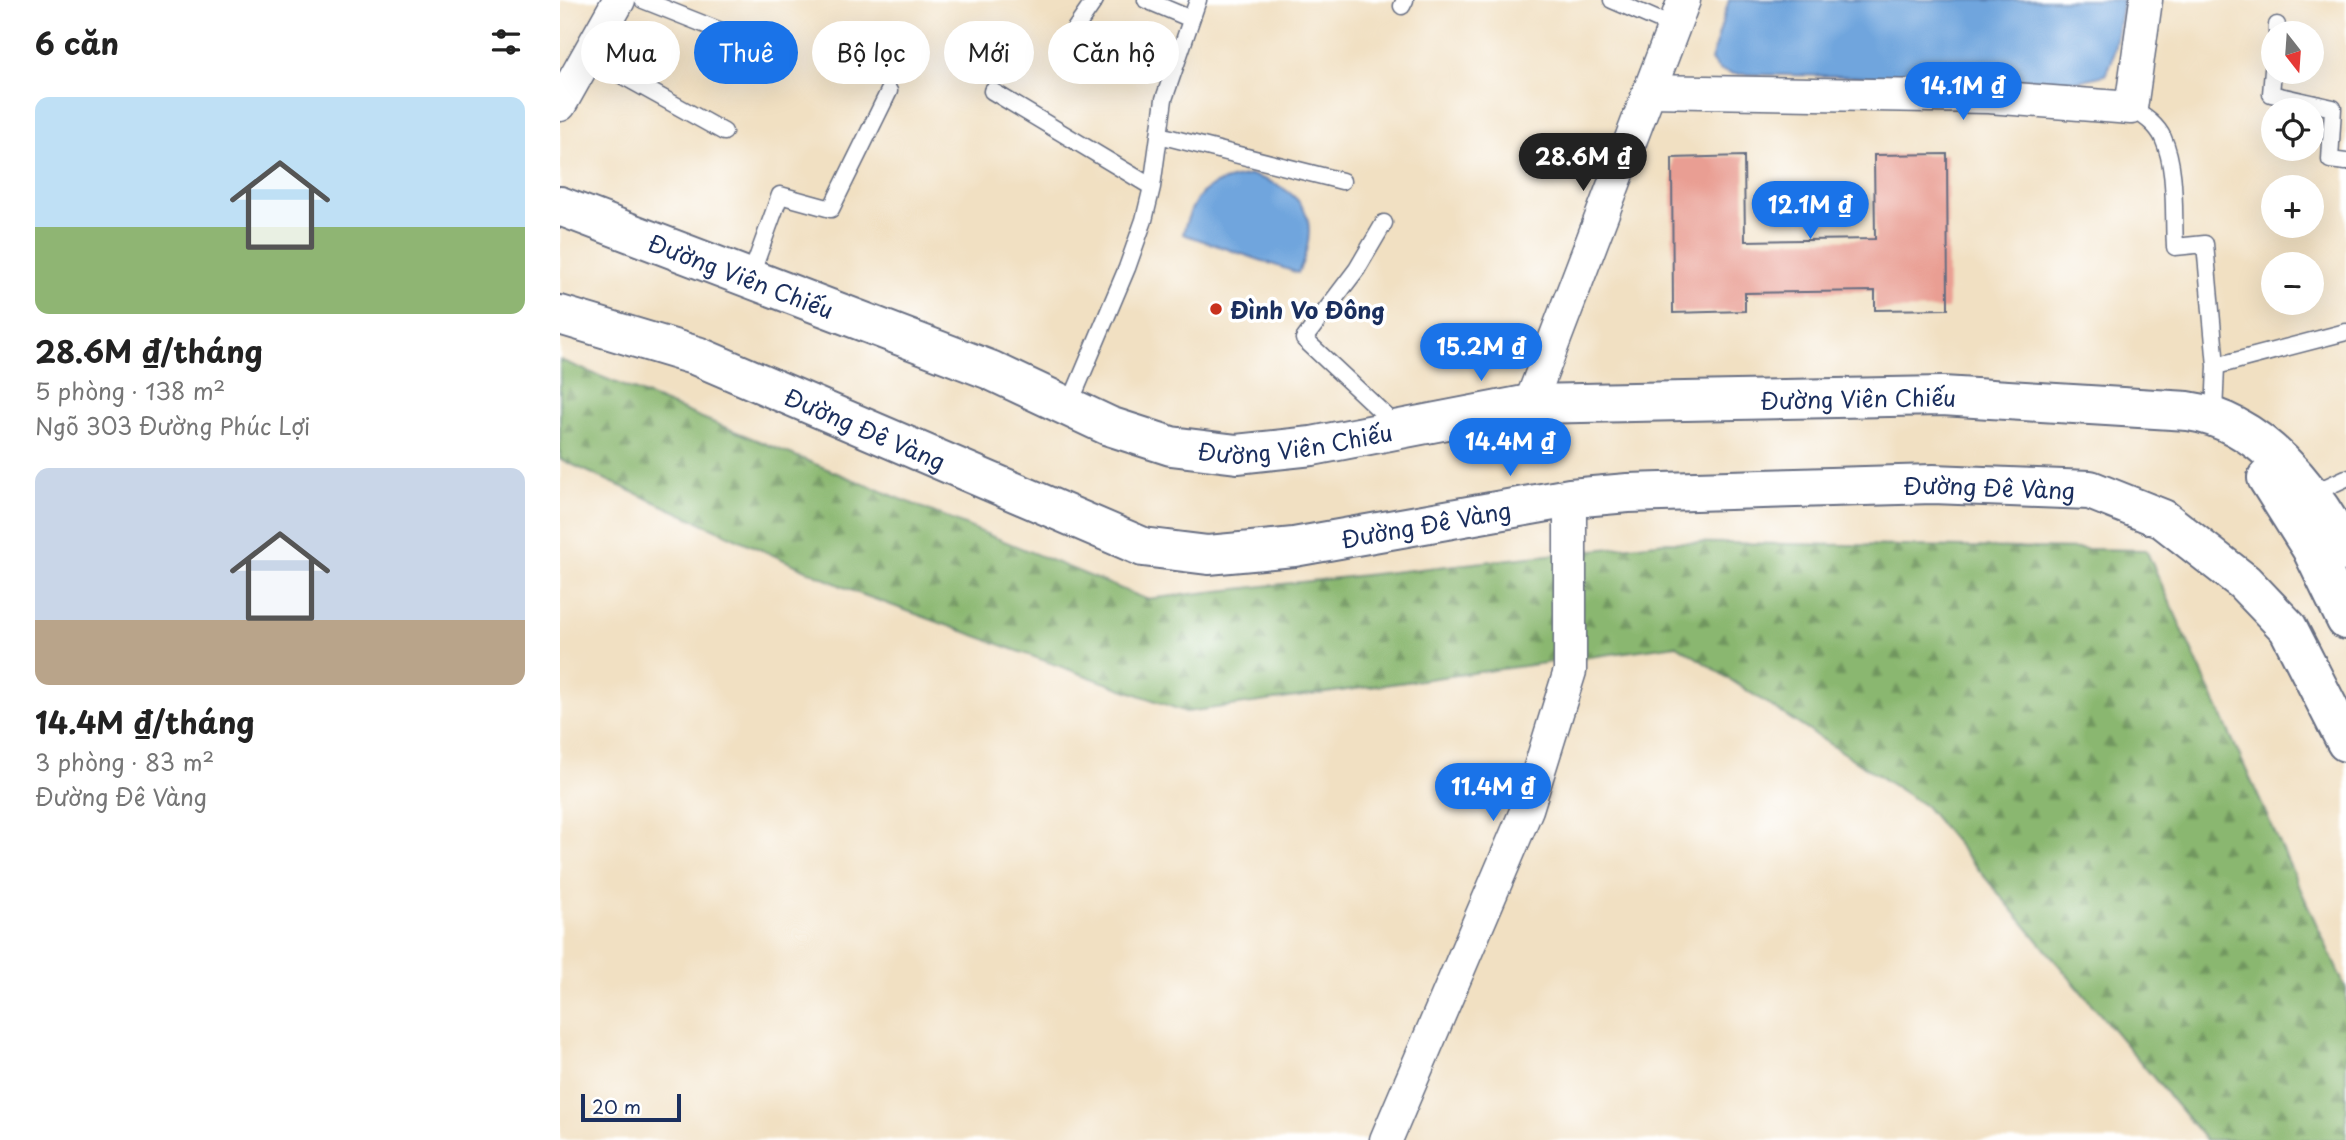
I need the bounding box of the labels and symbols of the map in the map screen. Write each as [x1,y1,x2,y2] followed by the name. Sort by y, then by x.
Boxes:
[2261,21,2324,84] north arrow
[1898,62,2028,122] pin: 14.1M ₫
[1518,134,1648,193] pin: 28.6M ₫
[1745,182,1875,241] pin: 12.1M ₫
[644,224,839,326] street label: Đường Viên Chiếu
[1230,292,1385,327] place label: Đình Vo Đông
[1208,301,1224,317] marker: Đình Vo Đông
[1416,324,1546,383] pin: 15.2M ₫
[779,378,951,478] street label: Đường Đê Vàng
[1760,378,1957,417] street label: Đường Viên Chiếu
[1196,413,1395,472] street label: Đường Viên Chiếu
[1445,419,1575,478] pin: 14.4M ₫
[1903,466,2076,507] street label: Đường Đê Vàng
[1338,491,1514,556] street label: Đường Đê Vàng
[1428,764,1558,823] pin: 11.4M ₫
[581,1091,681,1123] scale bar

